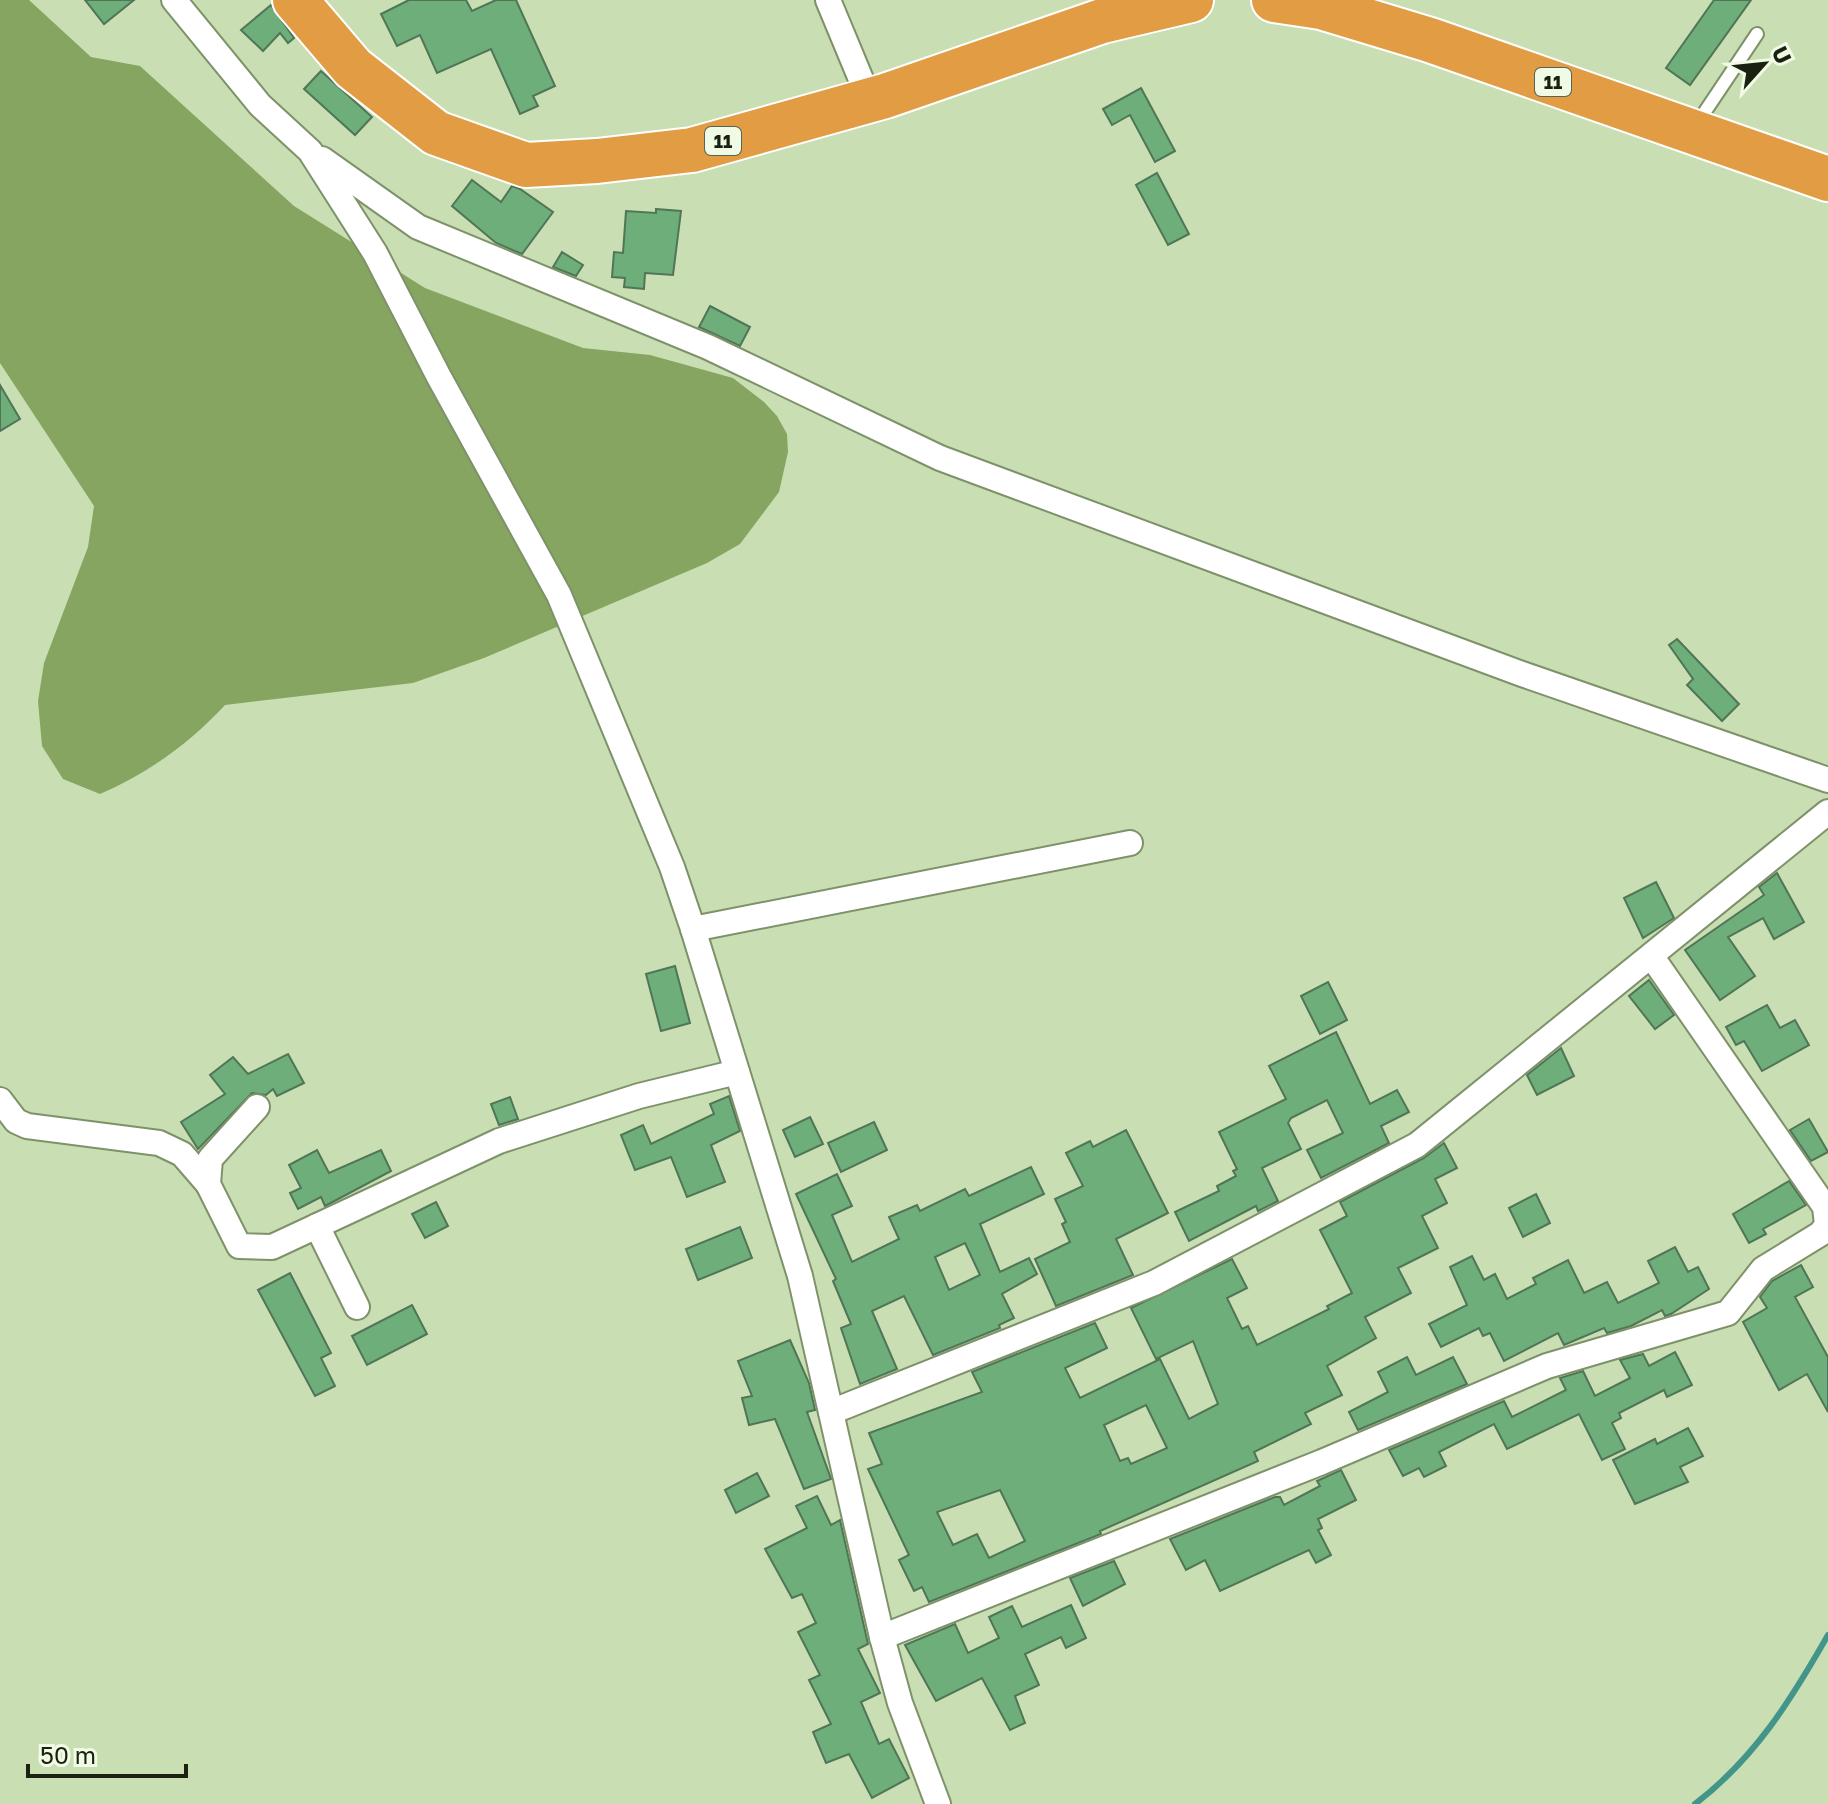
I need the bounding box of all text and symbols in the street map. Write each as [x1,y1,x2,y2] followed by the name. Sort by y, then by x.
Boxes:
[1724,24,1804,104] north arrow
[1767,41,1798,68] text: U
[1535,68,1571,96] road number: 11
[705,127,741,155] road number: 11
[28,1728,186,1778] scale bar
[40,1740,96,1769] text: 50 m

